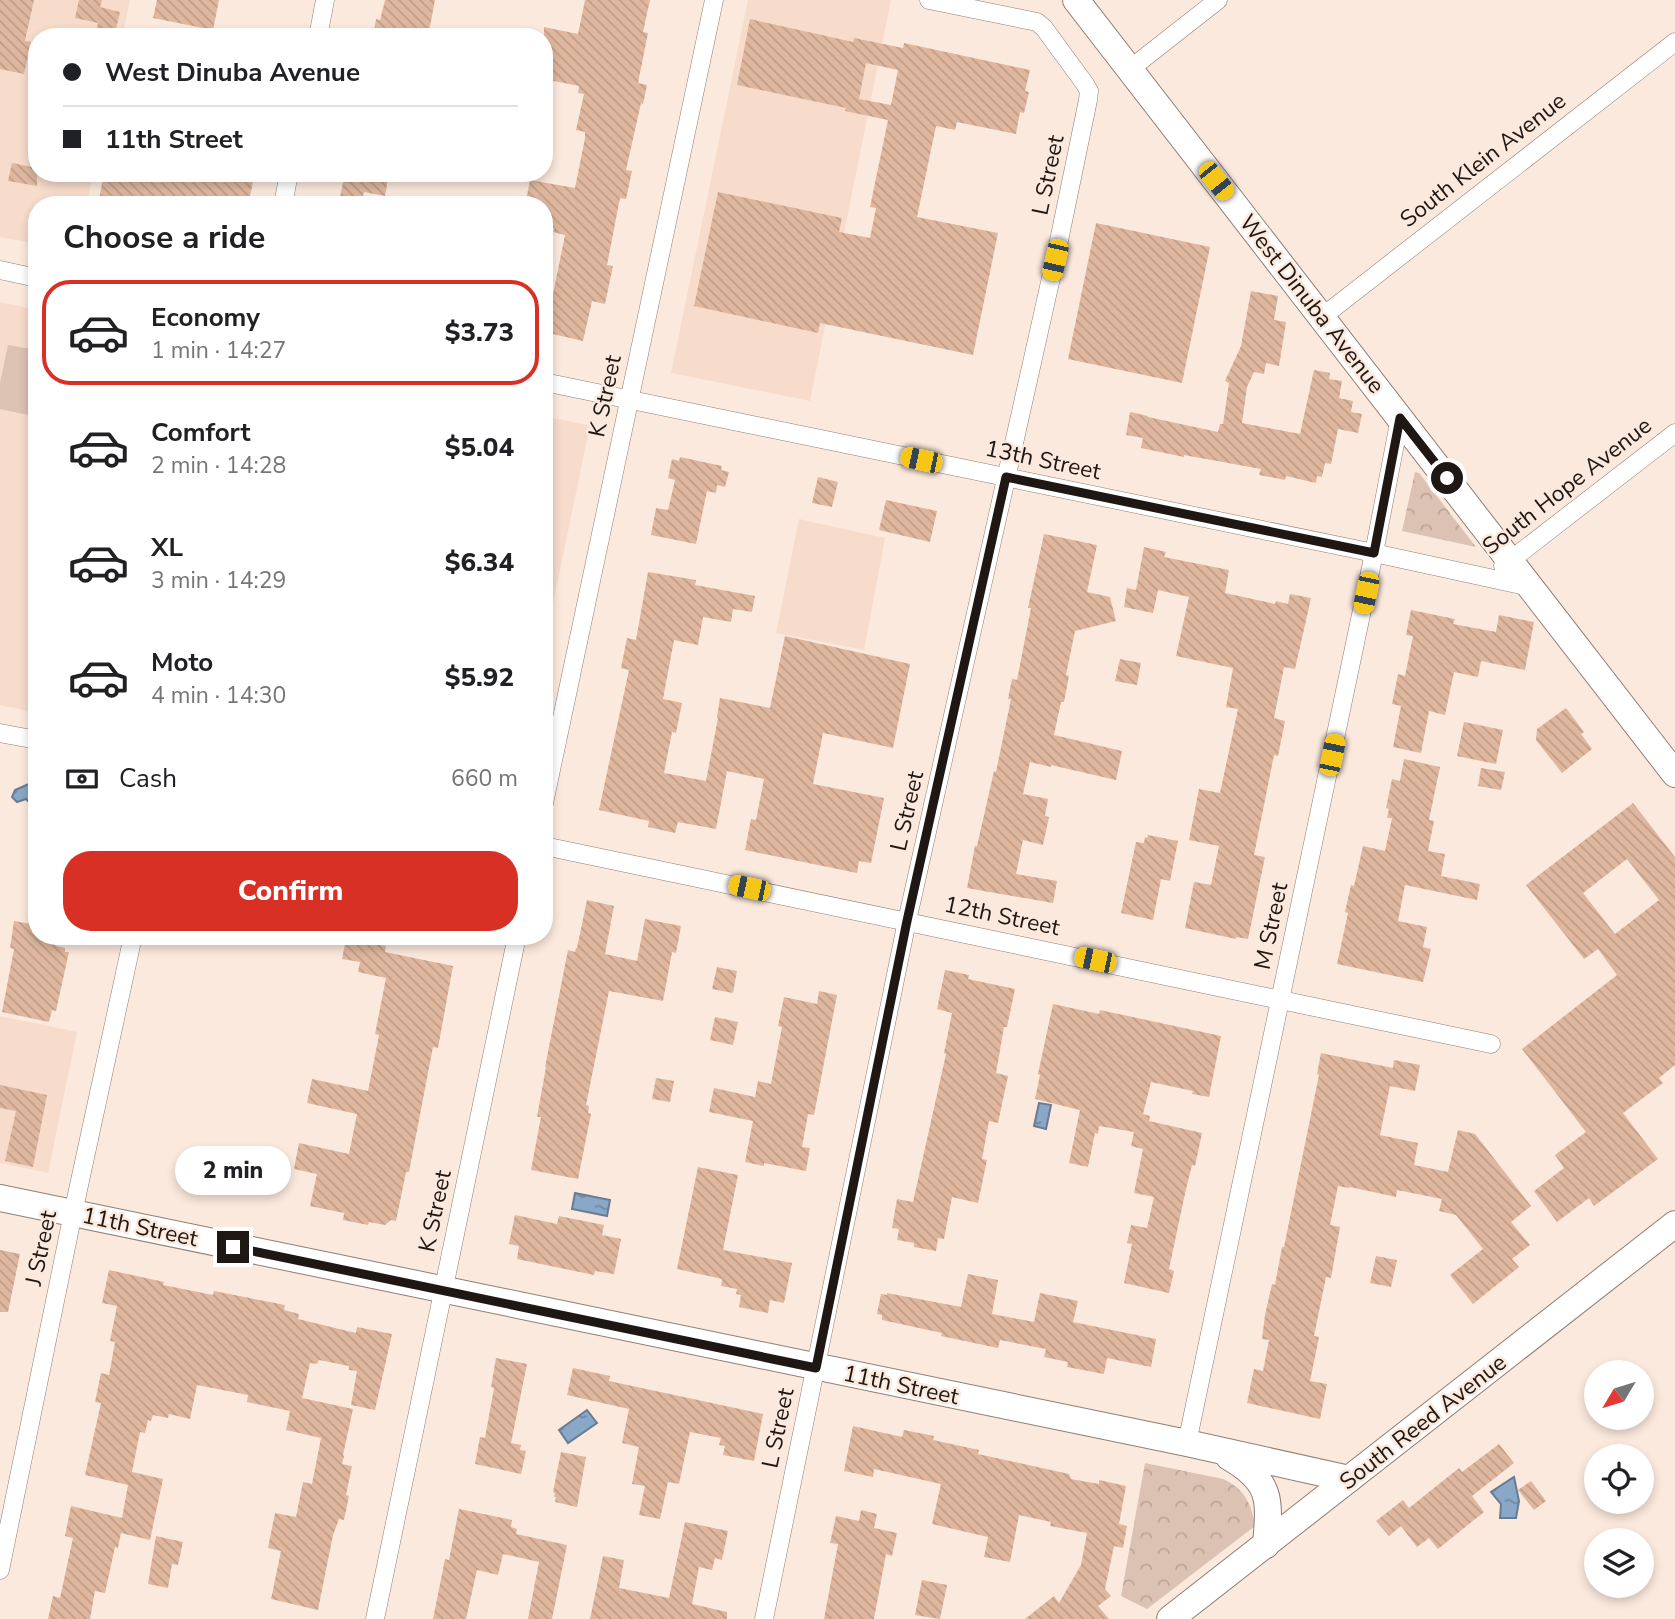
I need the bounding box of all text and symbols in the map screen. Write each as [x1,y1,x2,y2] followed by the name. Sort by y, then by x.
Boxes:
[105,55,360,90] text: West Dinuba Avenue
[1394,85,1572,235] street label: South Klein Avenue
[105,122,243,157] text: 11th Street
[1024,131,1072,218] street label: L Street
[1195,158,1238,204] car
[1232,208,1392,400] street label: West Dinuba Avenue
[63,216,265,259] text: Choose a ride
[1041,237,1070,283] car
[151,300,260,335] text: Economy
[67,301,130,364] icon: car
[445,315,514,350] text: $3.73
[151,335,286,366] text: 1 min · 14:27
[581,351,629,440] street label: K Street
[1476,410,1658,562] street label: South Hope Avenue
[151,415,251,450] text: Comfort
[67,416,130,479] icon: car
[445,430,514,465] text: $5.04
[982,433,1105,488] street label: 13th Street
[899,445,944,475] car
[151,450,286,481] text: 2 min · 14:28
[1431,462,1463,494] route start
[151,530,183,565] text: XL
[67,531,130,594] icon: car
[445,545,514,580] text: $6.34
[151,565,286,596] text: 3 min · 14:29
[1352,570,1381,616] car
[151,645,213,680] text: Moto
[67,646,130,709] icon: car
[445,660,514,695] text: $5.92
[151,680,286,711] text: 4 min · 14:30
[1318,732,1347,778] car
[63,760,101,798] icon: cash
[119,761,177,796] text: Cash
[451,763,518,794] text: 660 m
[883,767,931,854] street label: L Street
[63,851,518,931] button: Confirm
[727,873,772,903] car
[1247,879,1296,972] street label: M Street
[941,889,1064,944] street label: 12th Street
[1073,945,1118,975] car
[175,1146,291,1194] callout: 2 min
[203,1155,263,1186] text: 2 min
[411,1166,459,1255] street label: K Street
[79,1200,202,1255] street label: 11th Street
[18,1207,64,1289] street label: J Street
[217,1231,249,1263] route end
[1333,1347,1513,1497] street label: South Reed Avenue
[840,1358,963,1413] street label: 11th Street
[1584,1360,1654,1430] north arrow
[1584,1360,1654,1598] map controls
[754,1384,802,1471] street label: L Street
[1584,1444,1654,1514] button: locate
[1584,1528,1654,1598] button: layers

